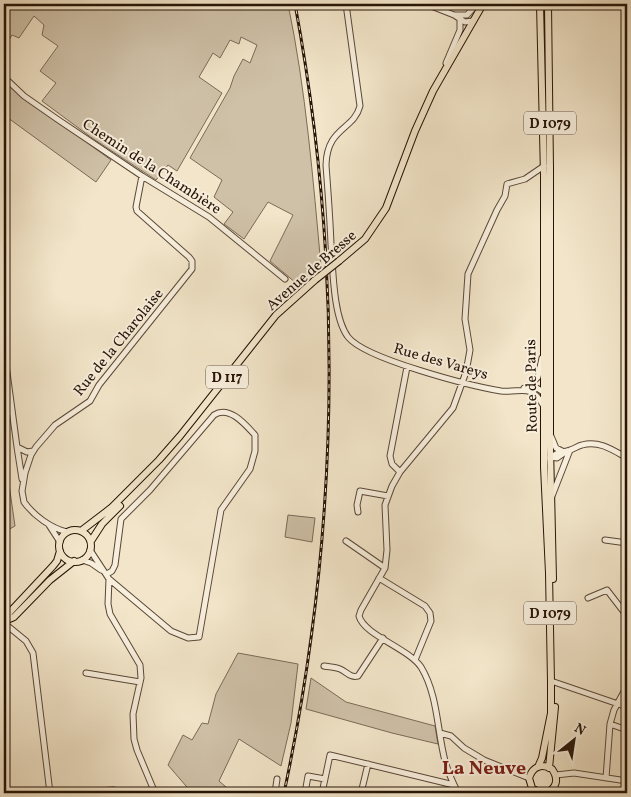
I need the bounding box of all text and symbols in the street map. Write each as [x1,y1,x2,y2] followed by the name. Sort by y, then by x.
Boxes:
[524,112,576,134] road number: D 1079
[78,114,225,220] street label: Chemin de la Chambière
[262,226,362,316] street label: Avenue de Bresse
[69,285,169,401] street label: Rue de la Charolaise
[391,339,490,386] street label: Rue des Vareys
[521,339,544,433] street label: Route de Paris
[206,366,248,388] road number: D 117
[524,602,576,624] road number: D 1079
[548,714,598,764] north arrow
[571,719,589,741] text: N
[442,755,526,783] district label: La Neuve

